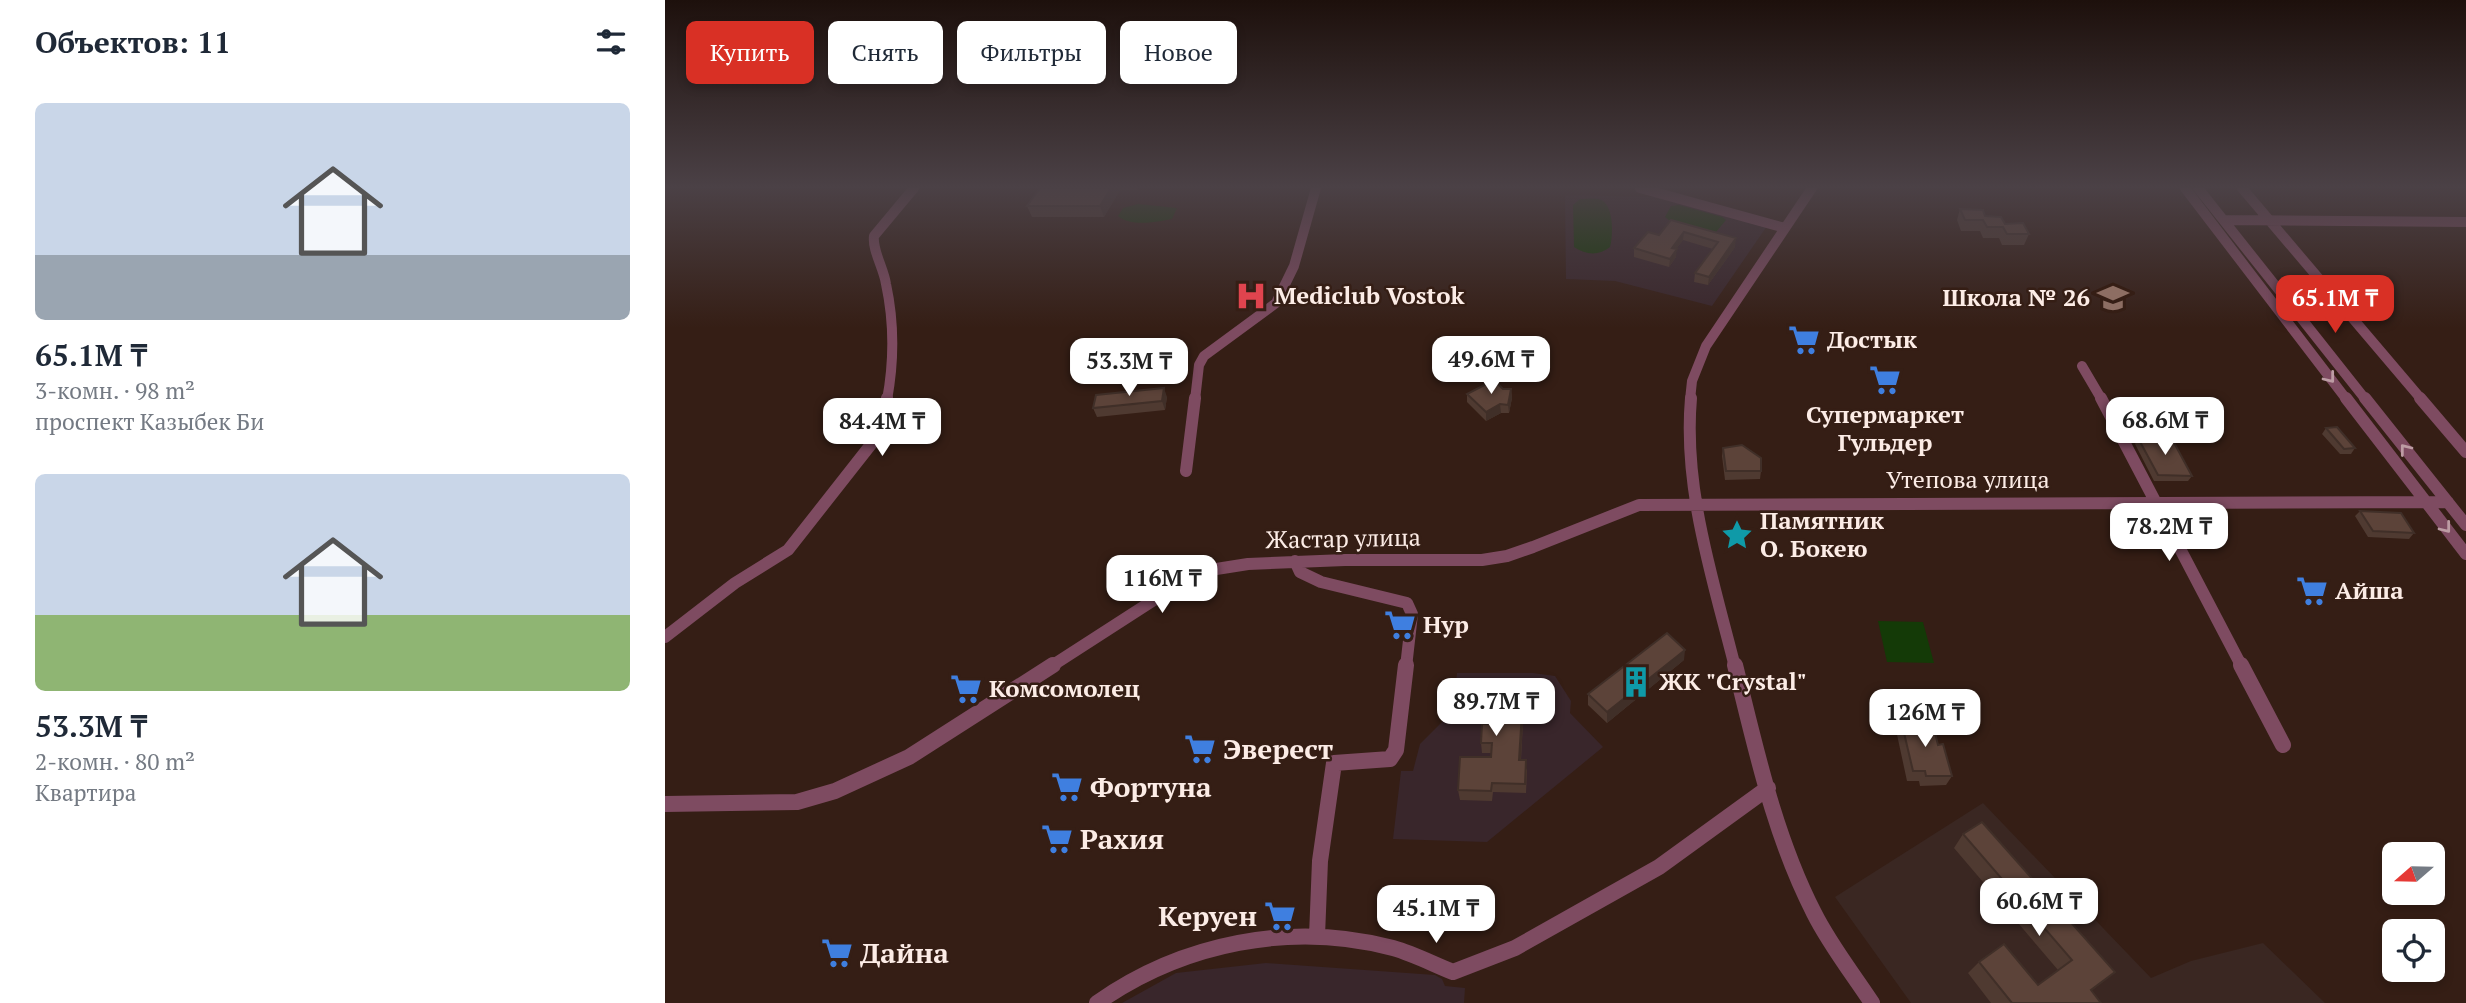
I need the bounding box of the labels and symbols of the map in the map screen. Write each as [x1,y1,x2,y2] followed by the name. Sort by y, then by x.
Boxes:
[2270,276,2400,335] pin: 65.1M ₸
[1234,279,1268,313] hospital icon: Mediclub Vostok
[1274,279,1464,311] place label: Mediclub Vostok
[1942,281,2090,313] place label: Школа № 26
[2096,281,2130,315] school or university icon: Школа № 26
[1787,323,1821,357] supermarket icon: Достык
[1827,323,1918,355] place label: Достык
[1426,336,1556,396] pin: 49.6M ₸
[1064,338,1194,398] pin: 53.3M ₸
[1868,363,1902,397] supermarket icon: Супермаркет Гульдер
[2321,371,2334,383] one-way arrow
[817,398,947,458] pin: 84.4M ₸
[1806,398,1964,458] place label: Супермаркет Гульдер
[2100,398,2230,457] pin: 68.6M ₸
[2401,444,2414,457] one-way arrow
[1886,463,2050,495] street label: Утепова улица
[1760,504,1885,564] place label: Памятник О. Бокею
[2104,504,2234,563] pin: 78.2M ₸
[1720,518,1754,552] place icon: Памятник О. Бокею
[1265,521,1421,555] street label: Жастар улица
[2438,521,2451,533] one-way arrow
[1105,556,1219,615] pin: 116M ₸
[2295,574,2329,608] supermarket icon: Айша
[2335,574,2404,606] place label: Айша
[1383,608,1417,642] supermarket icon: Нур
[1423,608,1469,640] place label: Нур
[1619,665,1653,699] building icon: ЖК "Crystal"
[1659,665,1807,697] place label: ЖК "Crystal"
[949,672,983,706] supermarket icon: Комсомолец
[989,672,1140,704] place label: Комсомолец
[1431,678,1561,738] pin: 89.7M ₸
[1868,690,1982,749] pin: 126M ₸
[1223,730,1333,767] place label: Эверест
[1183,732,1217,766] supermarket icon: Эверест
[1090,768,1212,805] place label: Фортуна
[1050,770,1084,804] supermarket icon: Фортуна
[1080,820,1164,857] place label: Рахия
[1040,822,1074,856] supermarket icon: Рахия
[2382,842,2445,905] north arrow
[1974,878,2104,938] pin: 60.6M ₸
[1371,886,1501,945] pin: 45.1M ₸
[1158,897,1257,934] place label: Керуен
[1263,899,1297,933] supermarket icon: Керуен
[860,934,949,971] place label: Дайна
[820,936,854,970] supermarket icon: Дайна

